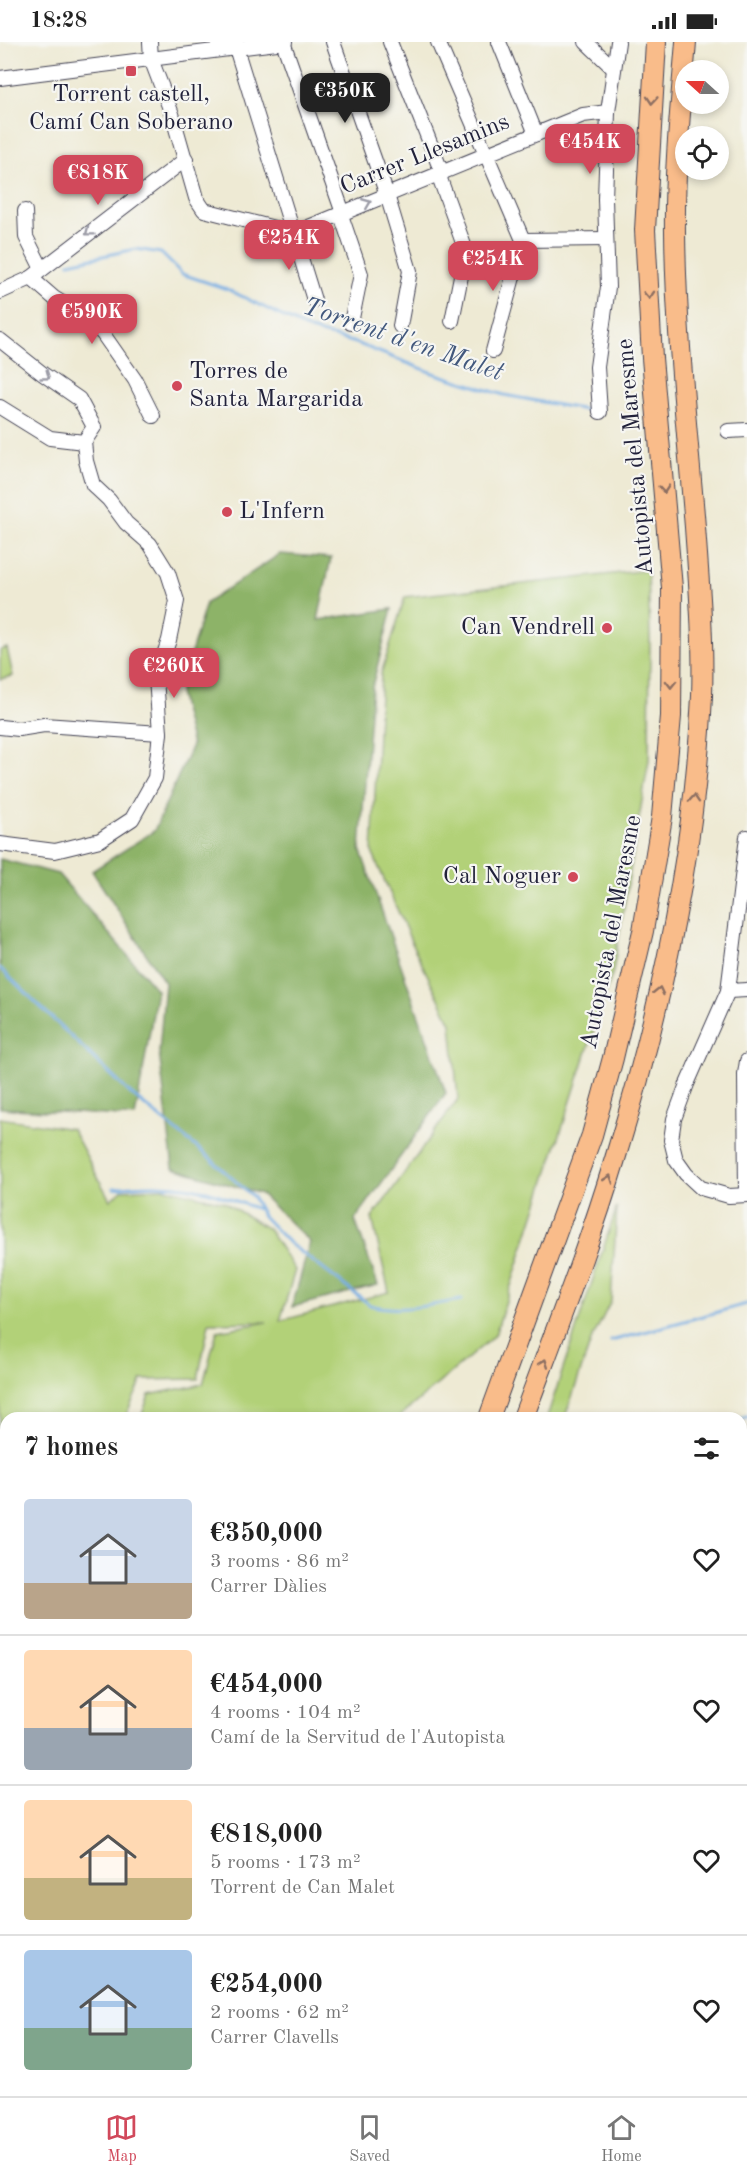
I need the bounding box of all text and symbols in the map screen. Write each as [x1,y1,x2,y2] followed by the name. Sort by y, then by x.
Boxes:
[30,10,87,32] text: 18:28
[675,60,729,114] north arrow
[675,60,729,180] map controls
[124,64,138,78] marker: Torrent castell, Camí Can Soberano
[303,73,387,124] pin: €350K
[314,82,376,102] text: €350K
[29,83,233,135] place label: Torrent castell, Camí Can Soberano
[645,96,658,105] one-way arrow
[337,110,513,200] street label: Carrer Llesamins
[548,124,632,175] pin: €454K
[675,126,729,180] button: locate
[559,133,621,153] text: €454K
[56,155,140,206] pin: €818K
[67,164,129,184] text: €818K
[361,198,372,210] one-way arrow
[247,220,331,271] pin: €254K
[85,225,96,236] one-way arrow
[258,229,320,249] text: €254K
[451,241,535,292] pin: €254K
[462,250,524,270] text: €254K
[642,291,655,300] one-way arrow
[50,294,134,345] pin: €590K
[299,294,507,387] water label: Torrent d'en Malet
[61,303,123,323] text: €590K
[614,337,658,577] street label: Autopista del Maresme
[189,360,363,412] place label: Torres de Santa Margarida
[40,369,51,380] one-way arrow
[170,379,184,393] marker: Torres de Santa Margarida
[657,485,670,494] one-way arrow
[239,500,325,524] place label: L'Infern
[220,505,234,519] marker: L'Infern
[461,616,595,640] place label: Can Vendrell
[600,621,614,635] marker: Can Vendrell
[132,648,216,699] pin: €260K
[143,657,205,677] text: €260K
[665,680,677,689] one-way arrow
[687,794,700,803] one-way arrow
[578,813,646,1051] street label: Autopista del Maresme
[443,865,561,889] place label: Cal Noguer
[566,870,580,884] marker: Cal Noguer
[652,986,665,996] one-way arrow
[601,1174,614,1185] one-way arrow
[536,1358,549,1368] one-way arrow
[690,1432,723,1465] icon: filters
[24,1435,118,1461] text: 7 homes
[210,1521,323,1547] text: €350,000
[72,1523,144,1595] icon: home
[690,1543,723,1576] icon: heart
[210,1552,349,1572] text: 3 rooms · 86 m²
[210,1577,327,1597] text: Carrer Dàlies
[210,1672,323,1698] text: €454,000
[72,1674,144,1746] icon: home
[690,1694,723,1727] icon: heart
[210,1703,360,1723] text: 4 rooms · 104 m²
[210,1728,505,1748] text: Camí de la Servitud de l'Autopista
[210,1822,323,1848] text: €818,000
[72,1824,144,1896] icon: home
[690,1844,723,1877] icon: heart
[210,1853,360,1873] text: 5 rooms · 173 m²
[210,1878,395,1898] text: Torrent de Can Malet
[210,1972,323,1998] text: €254,000
[72,1974,144,2046] icon: home
[690,1994,723,2027] icon: heart
[210,2003,349,2023] text: 2 rooms · 62 m²
[210,2028,339,2048] text: Carrer Clavells
[105,2111,138,2167] tab: Map
[349,2111,390,2167] tab: Saved
[601,2111,642,2167] tab: Home

